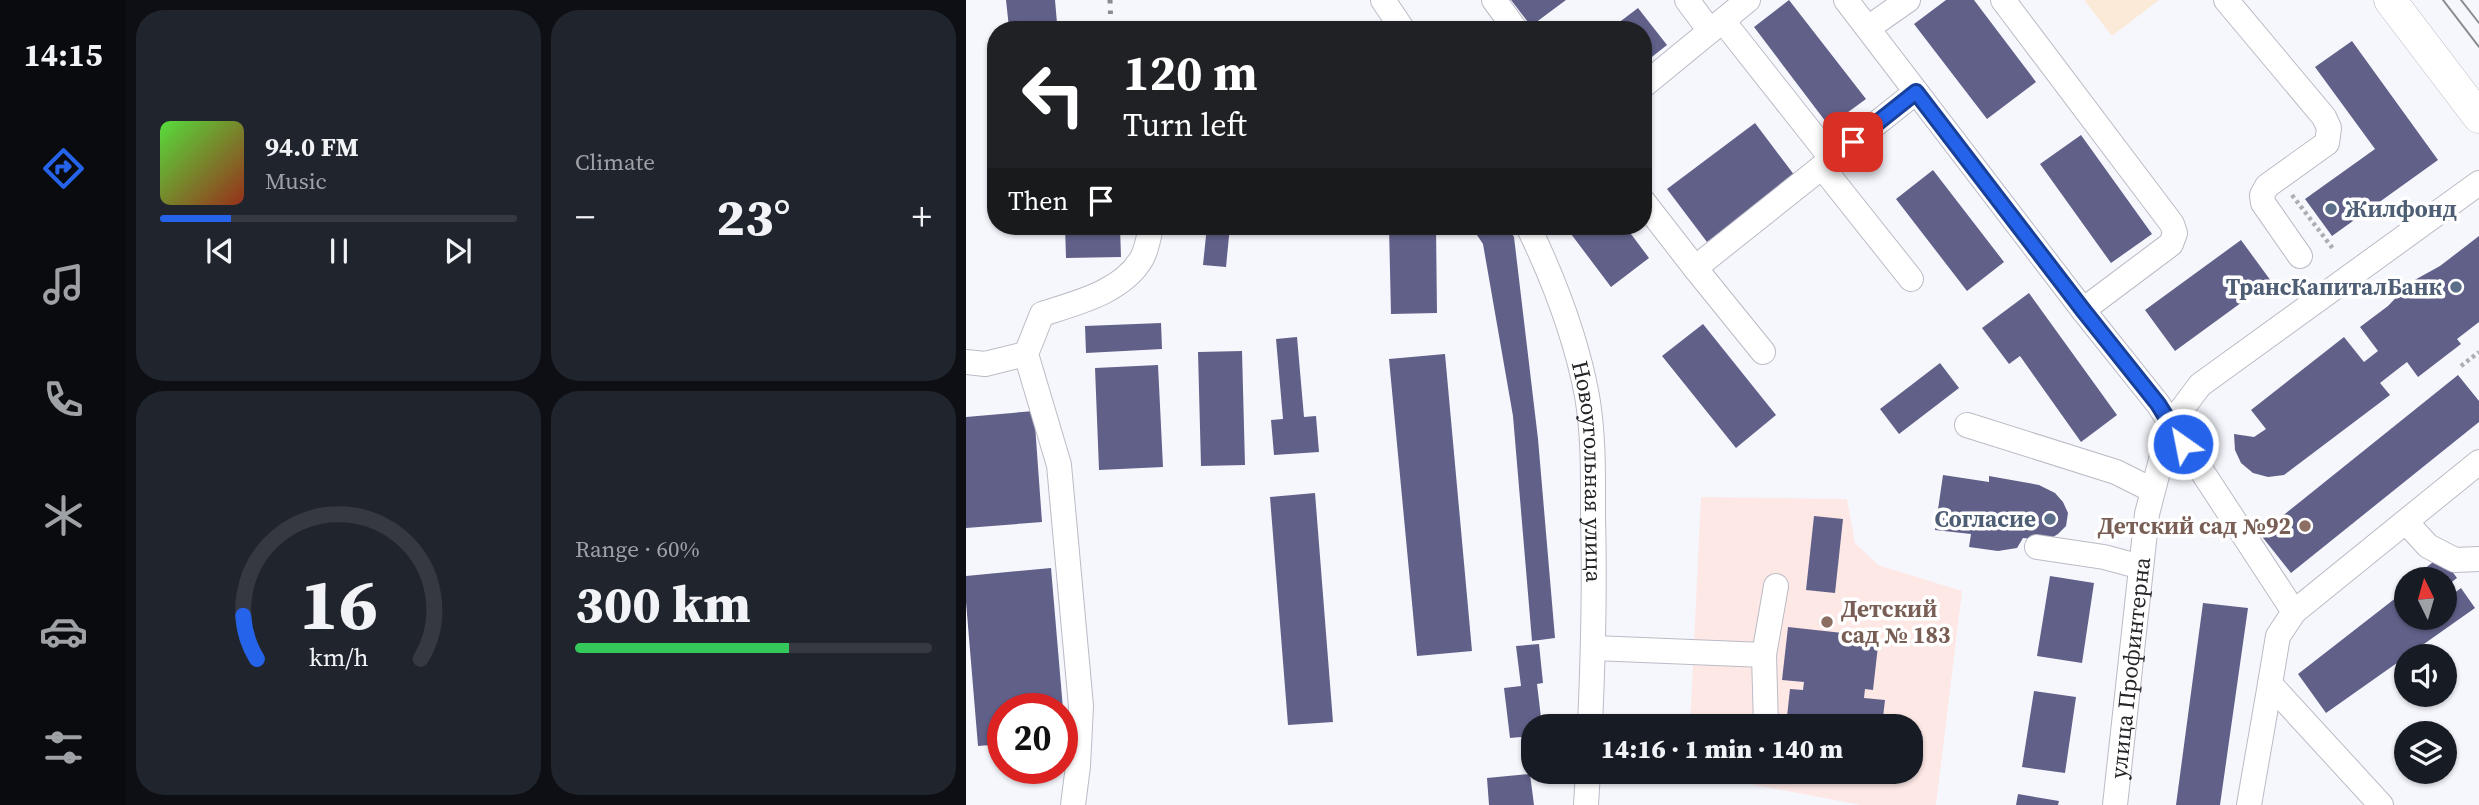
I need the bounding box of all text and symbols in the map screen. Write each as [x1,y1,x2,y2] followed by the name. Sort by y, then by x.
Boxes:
[24,33,102,77] text: 14:15
[1123,39,1258,106] text: 120 m
[1008,49,1099,140] icon: left
[1123,103,1247,147] text: Turn left
[1823,112,1883,172] pin
[1834,123,1872,161] icon: arrive
[265,129,359,165] text: 94.0 FM
[39,144,88,193] icon: directions
[575,146,655,178] text: Climate
[265,165,327,197] text: Music
[716,181,791,252] text: 23°
[1082,182,1120,220] icon: arrive
[1008,183,1068,219] text: Then
[575,191,595,243] text: −
[912,191,932,243] text: +
[2345,193,2457,225] place label: Жилфонд
[2323,201,2339,217] marker: Жилфонд
[201,232,239,270] icon: previous
[320,232,358,270] icon: pause
[439,232,477,270] icon: next
[39,260,88,309] icon: music
[2226,271,2443,303] place label: ТрансКапиталБанк
[2448,279,2464,295] marker: ТрансКапиталБанк
[1564,357,1610,583] street label: Новоугольная улица
[39,375,88,424] icon: phone
[2146,407,2220,481] position arrow
[39,491,88,540] icon: climate
[1934,503,2036,535] place label: Согласие
[2098,510,2291,542] place label: Детский сад №92
[2042,511,2058,527] marker: Согласие
[2297,518,2313,534] marker: Детский сад №92
[575,533,700,565] text: Range · 60%
[299,554,378,653] text: 16
[2102,555,2158,780] street label: улица Профинтерна
[2394,567,2457,630] north arrow
[2394,567,2457,784] map controls
[575,568,751,639] text: 300 km
[1841,593,1950,651] place label: Детский сад № 183
[39,607,88,656] icon: car
[1819,614,1835,630] marker: Детский сад № 183
[309,640,368,674] text: km/h
[2394,644,2457,707] button: sound
[987,693,1078,784] speed limit sign: 20
[2394,721,2457,784] button: layers
[39,723,88,772] icon: filters
[1601,731,1843,767] text: 14:16 · 1 min · 140 m

